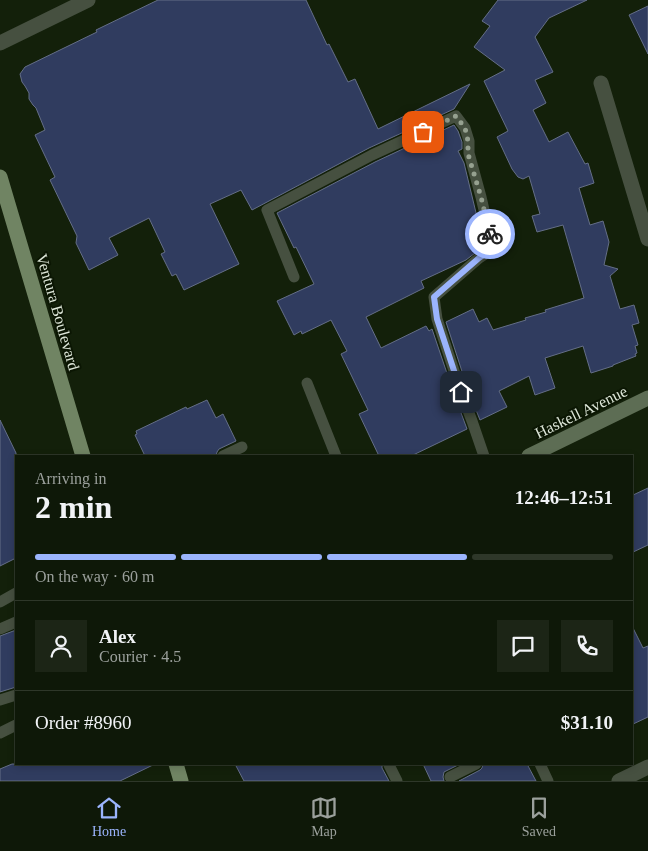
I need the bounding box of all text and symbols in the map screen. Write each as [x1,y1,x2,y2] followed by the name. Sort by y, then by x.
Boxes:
[402,111,444,153] pin
[409,118,437,146] icon: bag
[465,209,515,259] courier
[476,220,504,248] icon: bike
[33,252,83,372] street label: Ventura Boulevard
[440,371,482,413] pin
[447,378,475,406] icon: home
[532,382,630,442] street label: Haskell Avenue
[35,470,107,487] text: Arriving in
[515,487,613,508] text: 12:46–12:51
[35,489,112,525] text: 2 min
[35,568,155,585] text: On the way · 60 m
[35,620,87,672] button: person
[497,620,549,672] button: chat
[561,620,613,672] button: phone
[99,626,136,647] text: Alex
[99,648,181,665] text: Courier · 4.5
[35,712,132,733] text: Order #8960
[561,712,613,733] text: $31.10
[92,794,126,840] tab: Home
[310,794,338,840] tab: Map
[522,794,556,840] tab: Saved

